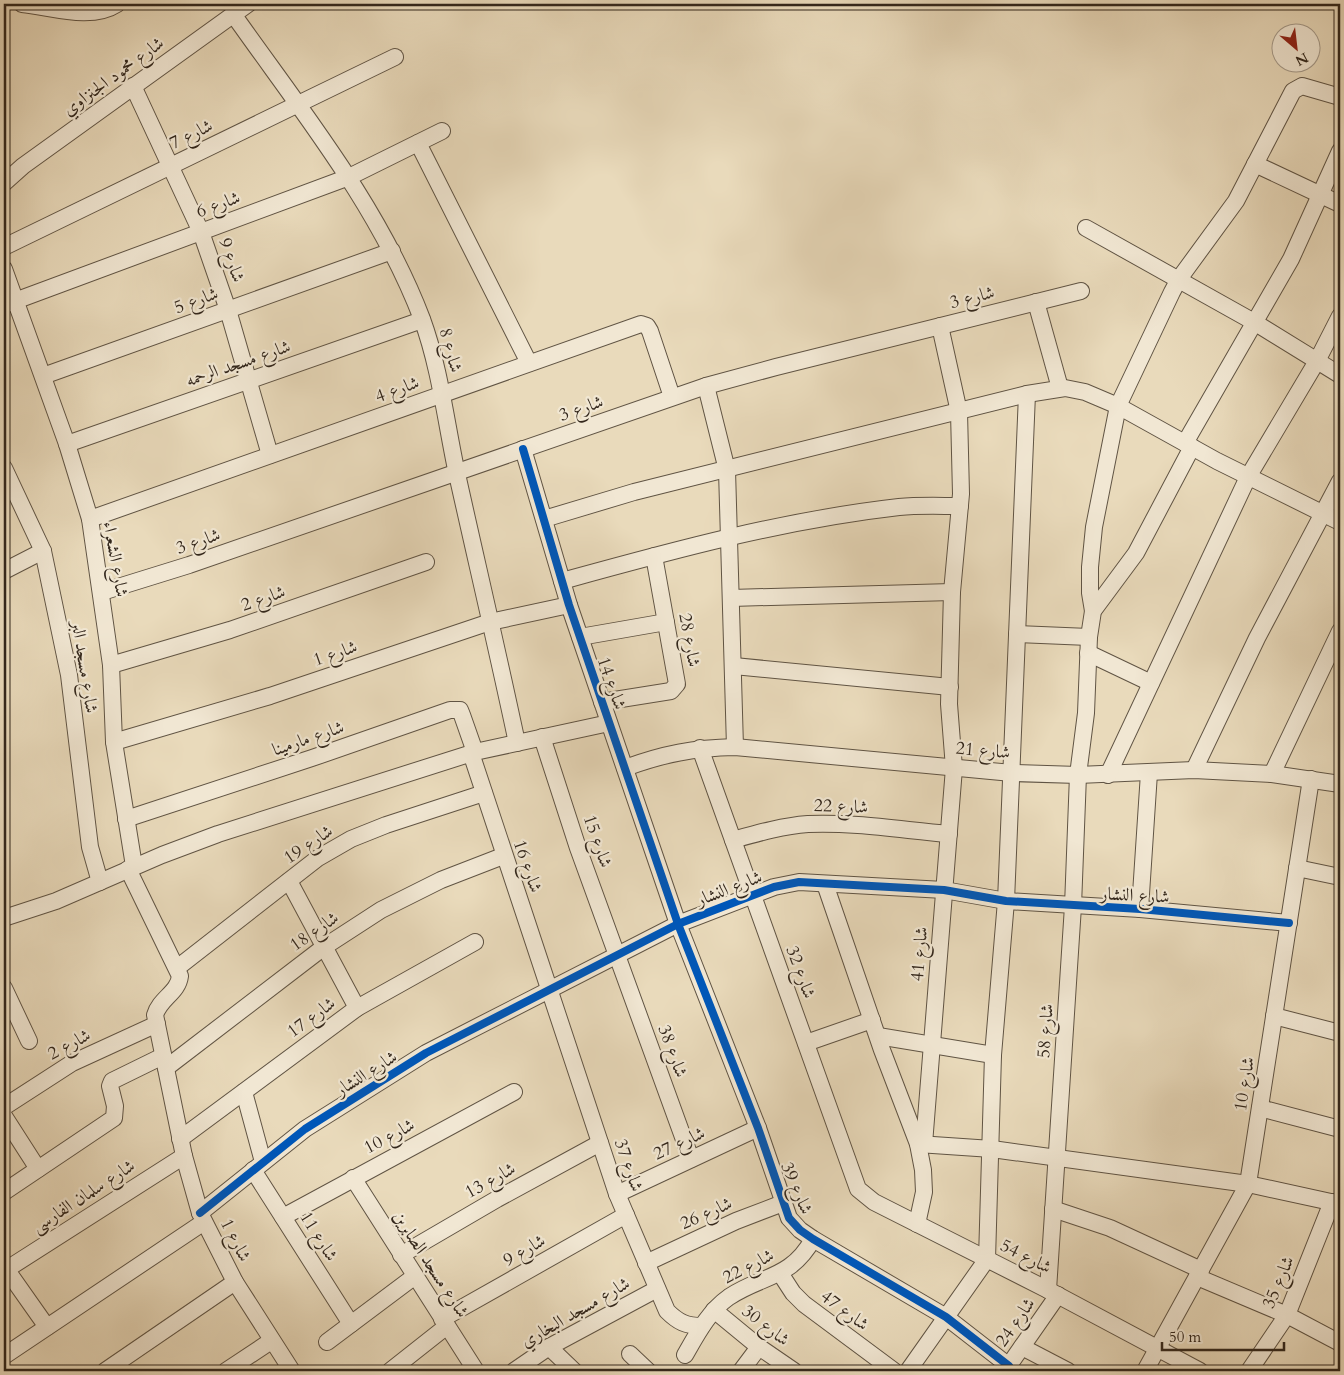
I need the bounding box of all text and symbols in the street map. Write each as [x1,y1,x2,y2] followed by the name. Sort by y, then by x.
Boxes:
[1272,22,1322,72] north arrow
[57,31,170,123] street label: شارع محمود الجنزاوي
[1292,48,1312,70] text: N
[165,113,218,157] street label: شارع 7
[193,185,244,226] street label: شارع 6
[210,235,251,286] street label: شارع 9
[947,280,998,317] street label: شارع 3
[171,281,222,322] street label: شارع 5
[431,325,468,376] street label: شارع 8
[182,334,295,395] street label: شارع مسجد الرحمه
[372,370,423,411] street label: شارع 4
[556,389,607,430] street label: شارع 3
[95,519,134,599] street label: شارع الشعراء
[173,522,224,563] street label: شارع 3
[238,579,289,620] street label: شارع 2
[670,611,707,669] street label: شارع 28
[63,617,104,715] street label: شارع مسجد البر
[310,634,361,675] street label: شارع 1
[589,653,632,714] street label: شارع 14
[269,715,348,764] street label: شارع مارمينا
[955,736,1011,767] street label: شارع 21
[813,793,869,822] street label: شارع 22
[575,811,618,872] street label: شارع 15
[279,819,339,872] street label: شارع 19
[505,836,548,897] street label: شارع 16
[691,864,767,915] street label: شارع النشار
[1098,881,1170,912] street label: شارع النشار
[285,906,345,959] street label: شارع 18
[905,926,936,982] street label: شارع 41
[778,942,822,1003] street label: شارع 32
[282,991,342,1045] street label: شارع 17
[1031,1003,1062,1059] street label: شارع 58
[650,1021,694,1082] street label: شارع 38
[43,1023,96,1068] street label: شارع 2
[329,1045,403,1105] street label: شارع النشار
[1228,1055,1263,1113] street label: شارع 10
[359,1113,420,1162] street label: شارع 10
[649,1121,710,1168] street label: شارع 27
[606,1135,649,1196] street label: شارع 37
[27,1154,141,1241] street label: شارع سلمان الفارسى
[460,1156,521,1206] street label: شارع 13
[773,1158,819,1219] street label: شارع 39
[676,1191,737,1238] street label: شارع 26
[385,1206,475,1324] street label: شارع مسجد الصابرين
[292,1207,344,1267] street label: شارع 11
[212,1214,257,1267] street label: شارع 1
[498,1228,551,1274] street label: شارع 9
[995,1233,1056,1282] street label: شارع 54
[718,1243,779,1292] street label: شارع 22
[1256,1252,1302,1313] street label: شارع 35
[516,1271,635,1356] street label: شارع مسجد البخاري
[814,1284,874,1338] street label: شارع 47
[990,1293,1043,1353] street label: شارع 24
[735,1299,795,1354] street label: شارع 30
[1162,1320,1284,1352] scale bar
[1169,1327,1201,1347] text: 50 m

